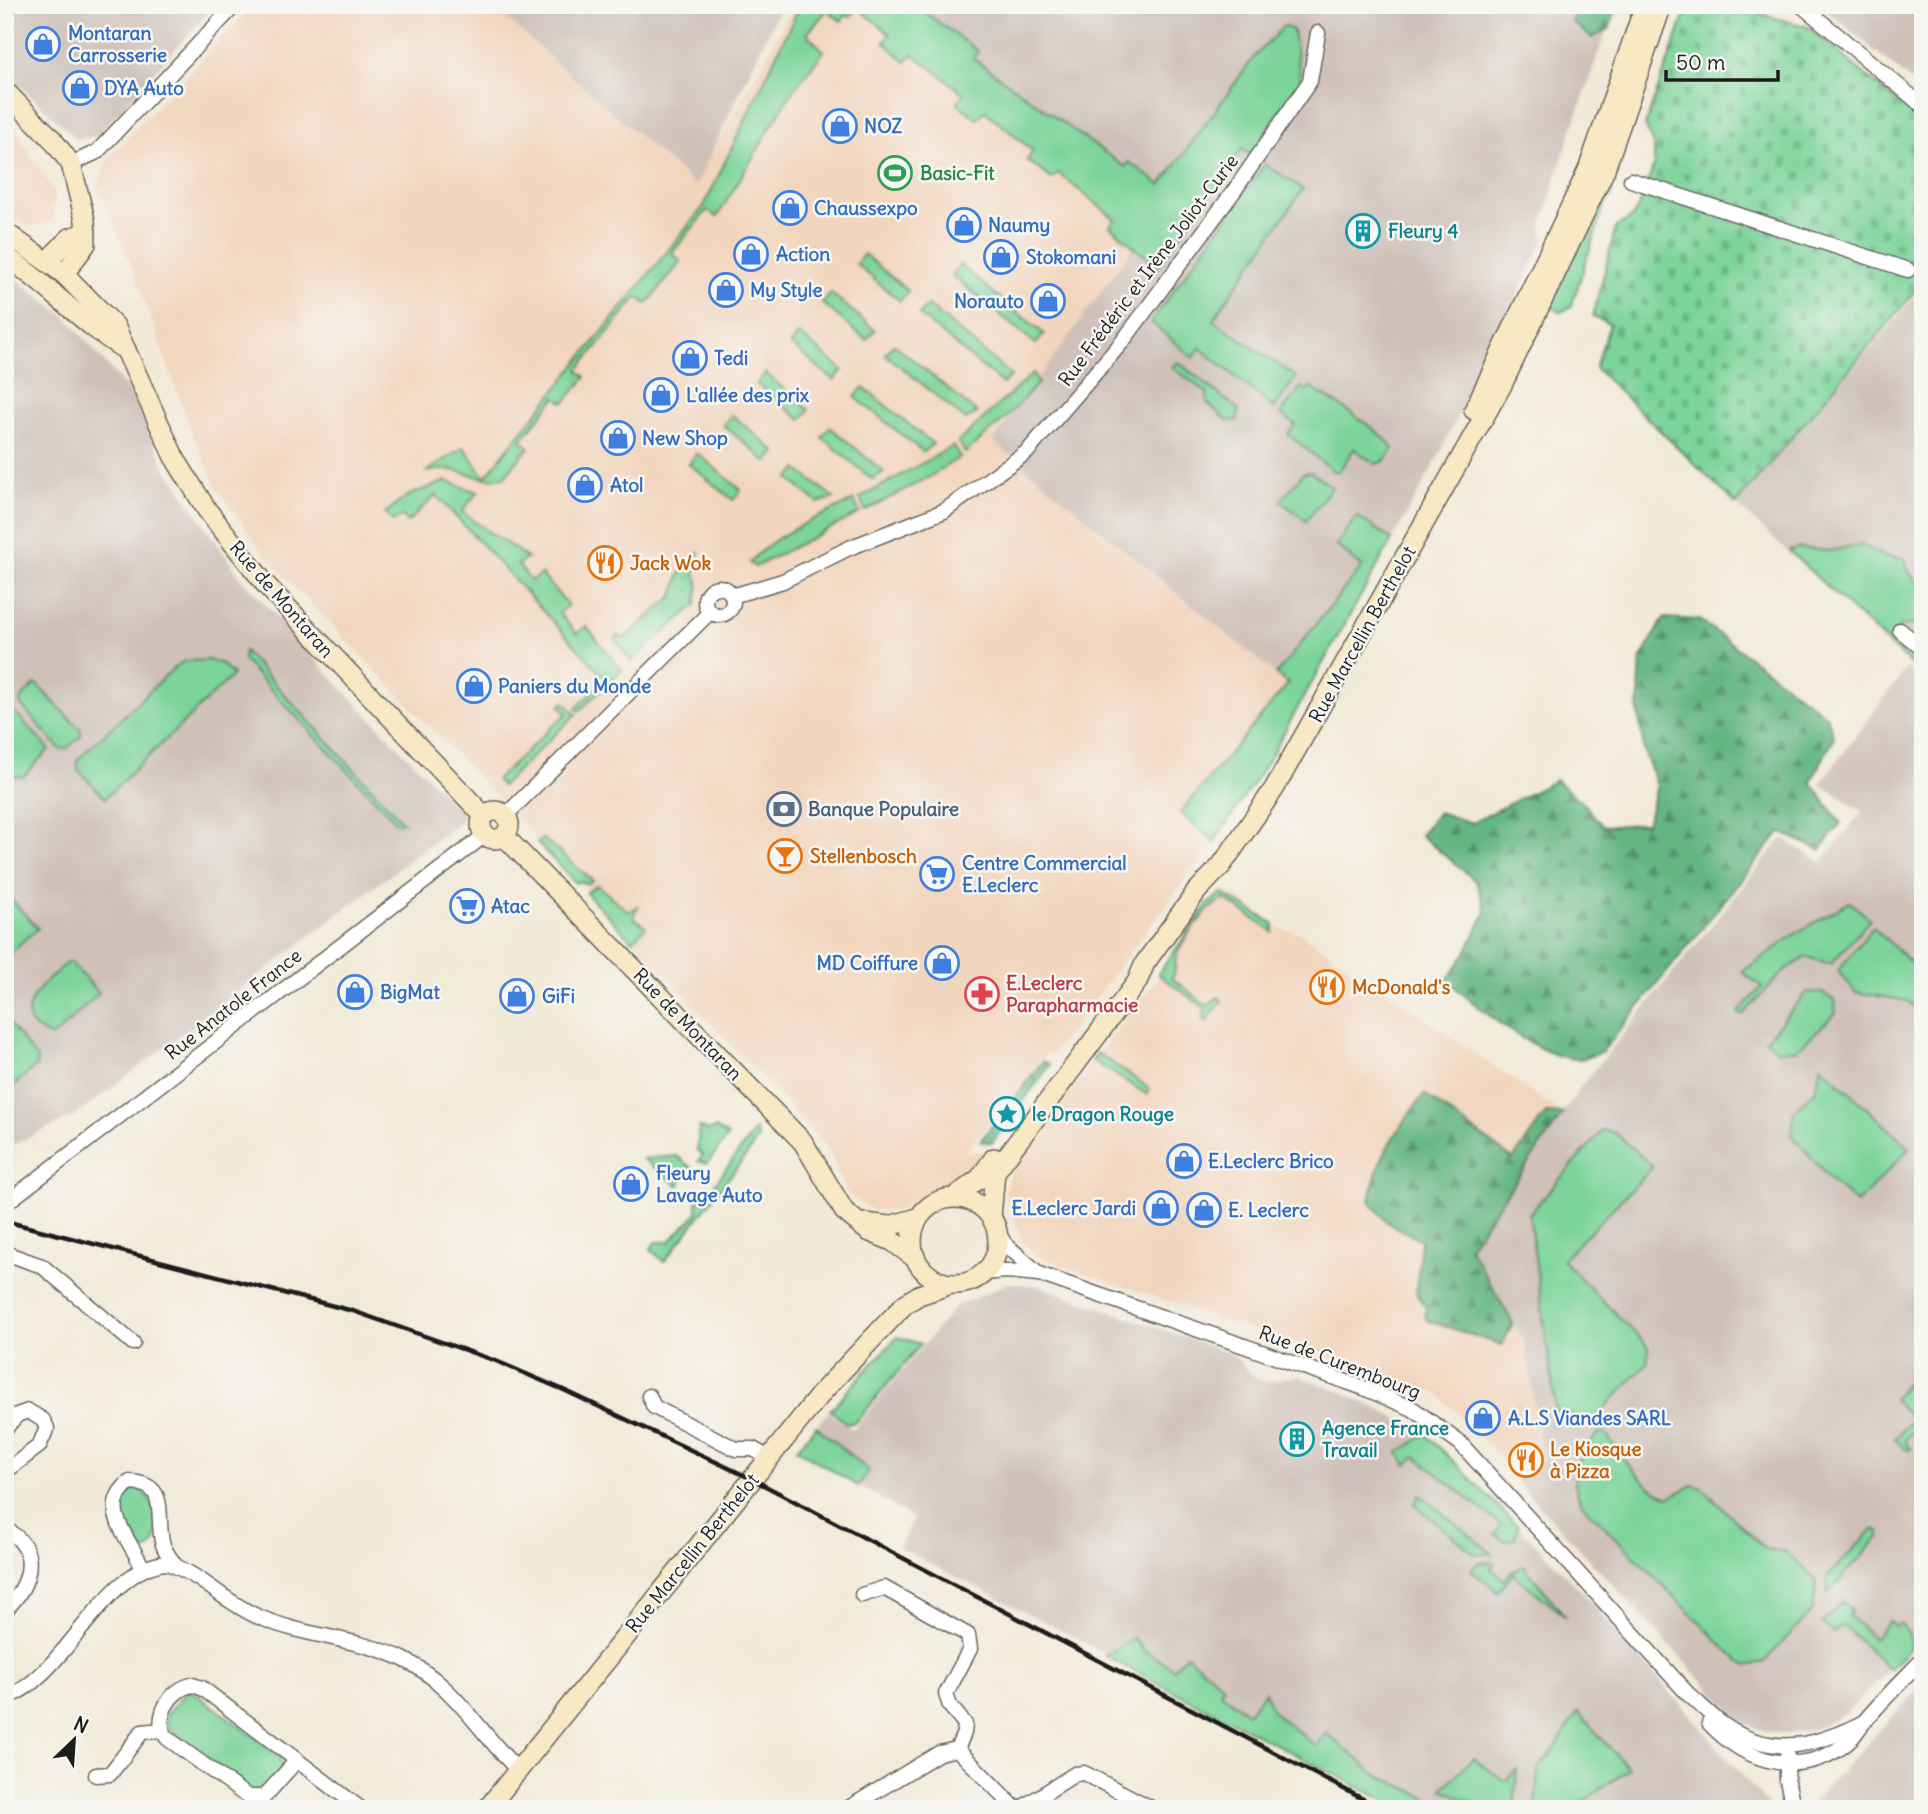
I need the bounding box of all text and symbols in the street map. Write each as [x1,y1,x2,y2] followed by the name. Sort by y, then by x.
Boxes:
[68,21,167,67] place label: Montaran Carrosserie
[24,25,62,63] shop icon: Montaran Carrosserie
[1666,38,1778,82] scale bar
[1676,49,1725,76] text: 50 m
[61,69,99,107] shop icon: DYA Auto
[104,76,184,100] place label: DYA Auto
[821,107,859,145] shop icon: NOZ
[864,114,903,138] place label: NOZ
[1053,149,1243,391] street label: Rue Frédéric et Irène Joliot-Curie
[876,154,914,192] sports icon: Basic-Fit
[920,161,995,185] place label: Basic-Fit
[771,189,809,227] shop icon: Chaussexpo
[814,196,918,220] place label: Chaussexpo
[945,206,983,244] shop icon: Naumy
[1344,212,1382,250] building icon: Fleury 4
[988,213,1050,237] place label: Naumy
[1388,219,1458,243] place label: Fleury 4
[732,235,770,273] shop icon: Action
[982,238,1020,276] shop icon: Stokomani
[776,242,830,266] place label: Action
[1026,245,1116,269] place label: Stokomani
[707,271,745,309] shop icon: My Style
[750,278,823,302] place label: My Style
[1029,282,1067,320] shop icon: Norauto
[954,289,1024,313] place label: Norauto
[671,339,709,377] shop icon: Tedi
[714,346,748,370] place label: Tedi
[642,376,680,414] shop icon: L'allée des prix
[686,383,810,407] place label: L'allée des prix
[599,419,637,457] shop icon: New Shop
[642,426,728,450] place label: New Shop
[566,466,604,504] shop icon: Atol
[610,473,643,497] place label: Atol
[225,536,339,662] street label: Rue de Montaran
[1303,541,1421,727] street label: Rue Marcellin Berthelot
[586,544,624,582] restaurant icon: Jack Wok
[630,551,712,575] place label: Jack Wok
[455,667,493,705] shop icon: Paniers du Monde
[498,674,651,698] place label: Paniers du Monde
[765,790,803,828] bank icon: Banque Populaire
[808,797,959,821] place label: Banque Populaire
[766,837,804,875] bar icon: Stellenbosch
[810,844,917,868] place label: Stellenbosch
[962,851,1127,897] place label: Centre Commercial E.Leclerc
[918,855,956,893] supermarket icon: Centre Commercial E.Leclerc
[448,887,486,925] supermarket icon: Atac
[491,894,530,918] place label: Atac
[160,943,306,1065] street label: Rue Anatole France
[923,944,961,982] shop icon: MD Coiffure
[816,951,918,975] place label: MD Coiffure
[628,963,748,1085] street label: Rue de Montaran
[1308,968,1346,1006] restaurant icon: McDonald's
[1006,971,1138,1017] place label: E.Leclerc Parapharmacie
[336,973,374,1011] shop icon: BigMat
[963,975,1001,1013] pharmacy icon: E.Leclerc Parapharmacie
[1352,975,1451,999] place label: McDonald's
[498,977,536,1015] shop icon: GiFi
[380,980,440,1004] place label: BigMat
[542,984,575,1008] place label: GiFi
[988,1095,1026,1133] place icon: le Dragon Rouge
[1032,1102,1174,1126] place label: le Dragon Rouge
[1165,1142,1203,1180] shop icon: E.Leclerc Brico
[1208,1149,1334,1173] place label: E.Leclerc Brico
[656,1161,763,1207] place label: Fleury Lavage Auto
[612,1165,650,1203] shop icon: Fleury Lavage Auto
[1142,1189,1180,1227] shop icon: E.Leclerc Jardi
[1185,1191,1223,1229] shop icon: E. Leclerc
[1012,1196,1136,1220] place label: E.Leclerc Jardi
[1228,1198,1309,1222] place label: E. Leclerc
[1256,1320,1424,1404] street label: Rue de Curembourg
[1464,1399,1502,1437] shop icon: A.L.S Viandes SARL
[1508,1406,1672,1430] place label: A.L.S Viandes SARL
[1322,1416,1449,1462] place label: Agence France Travail
[1278,1420,1316,1458] building icon: Agence France Travail
[1550,1437,1642,1483] place label: Le Kiosque à Pizza
[1507,1441,1545,1479] restaurant icon: Le Kiosque à Pizza
[620,1468,764,1638] street label: Rue Marcellin Berthelot
[38,1706,108,1776] north arrow
[70,1711,92,1738] text: N

